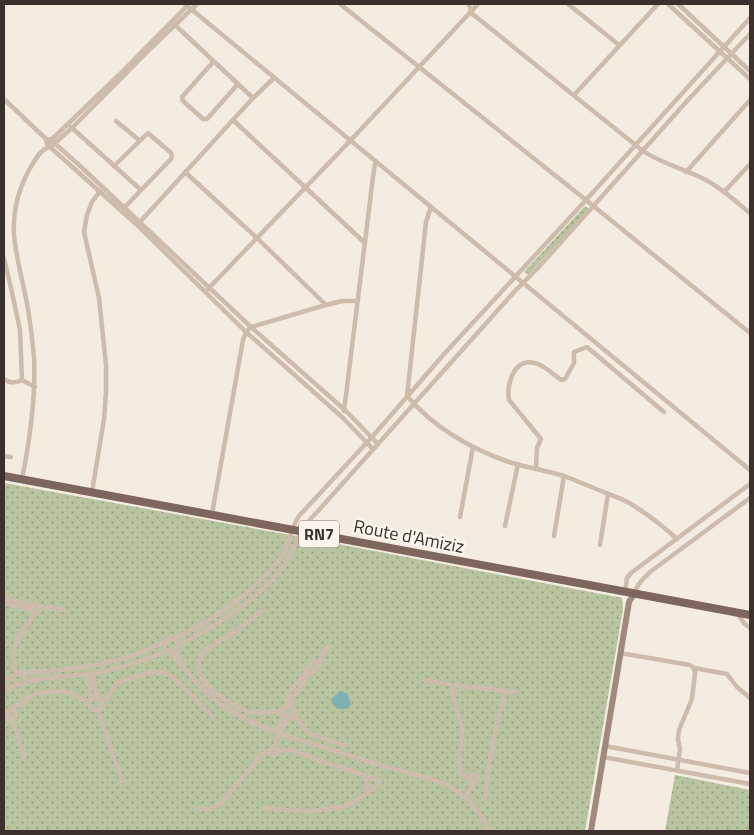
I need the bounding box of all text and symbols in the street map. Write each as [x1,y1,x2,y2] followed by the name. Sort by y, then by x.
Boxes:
[352,512,466,560] street label: Route d'Amiziz
[299,520,339,548] road number: RN7

